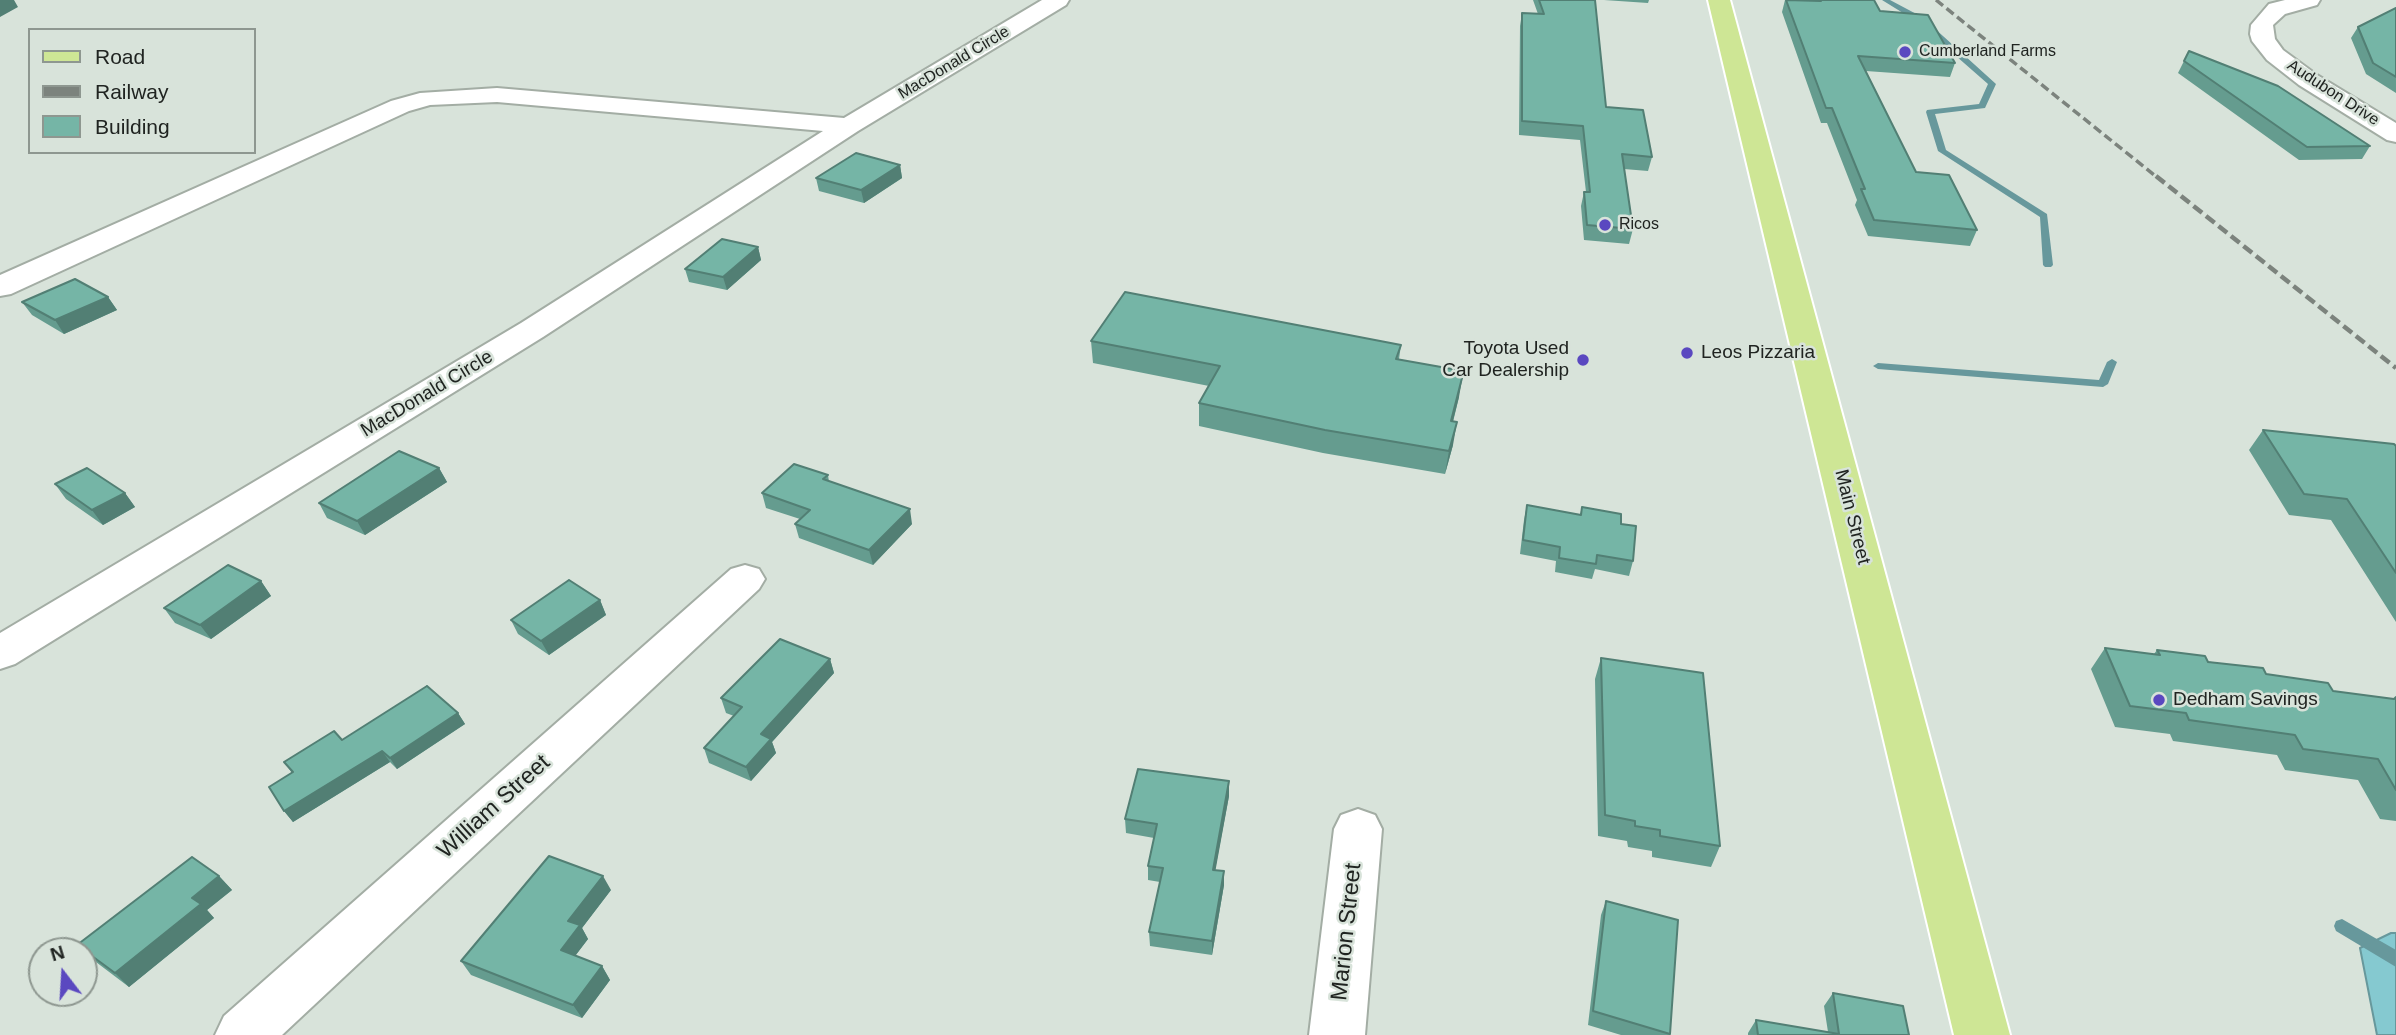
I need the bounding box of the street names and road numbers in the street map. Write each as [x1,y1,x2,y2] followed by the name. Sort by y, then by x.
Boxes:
[895,22,1013,104] street label: MacDonald Circle
[2283,56,2383,130] street label: Audubon Drive
[357,346,497,442] street label: MacDonald Circle
[1829,467,1875,567] street label: Main Street
[432,749,556,865] street label: William Street
[1326,862,1368,1002] street label: Marion Street

